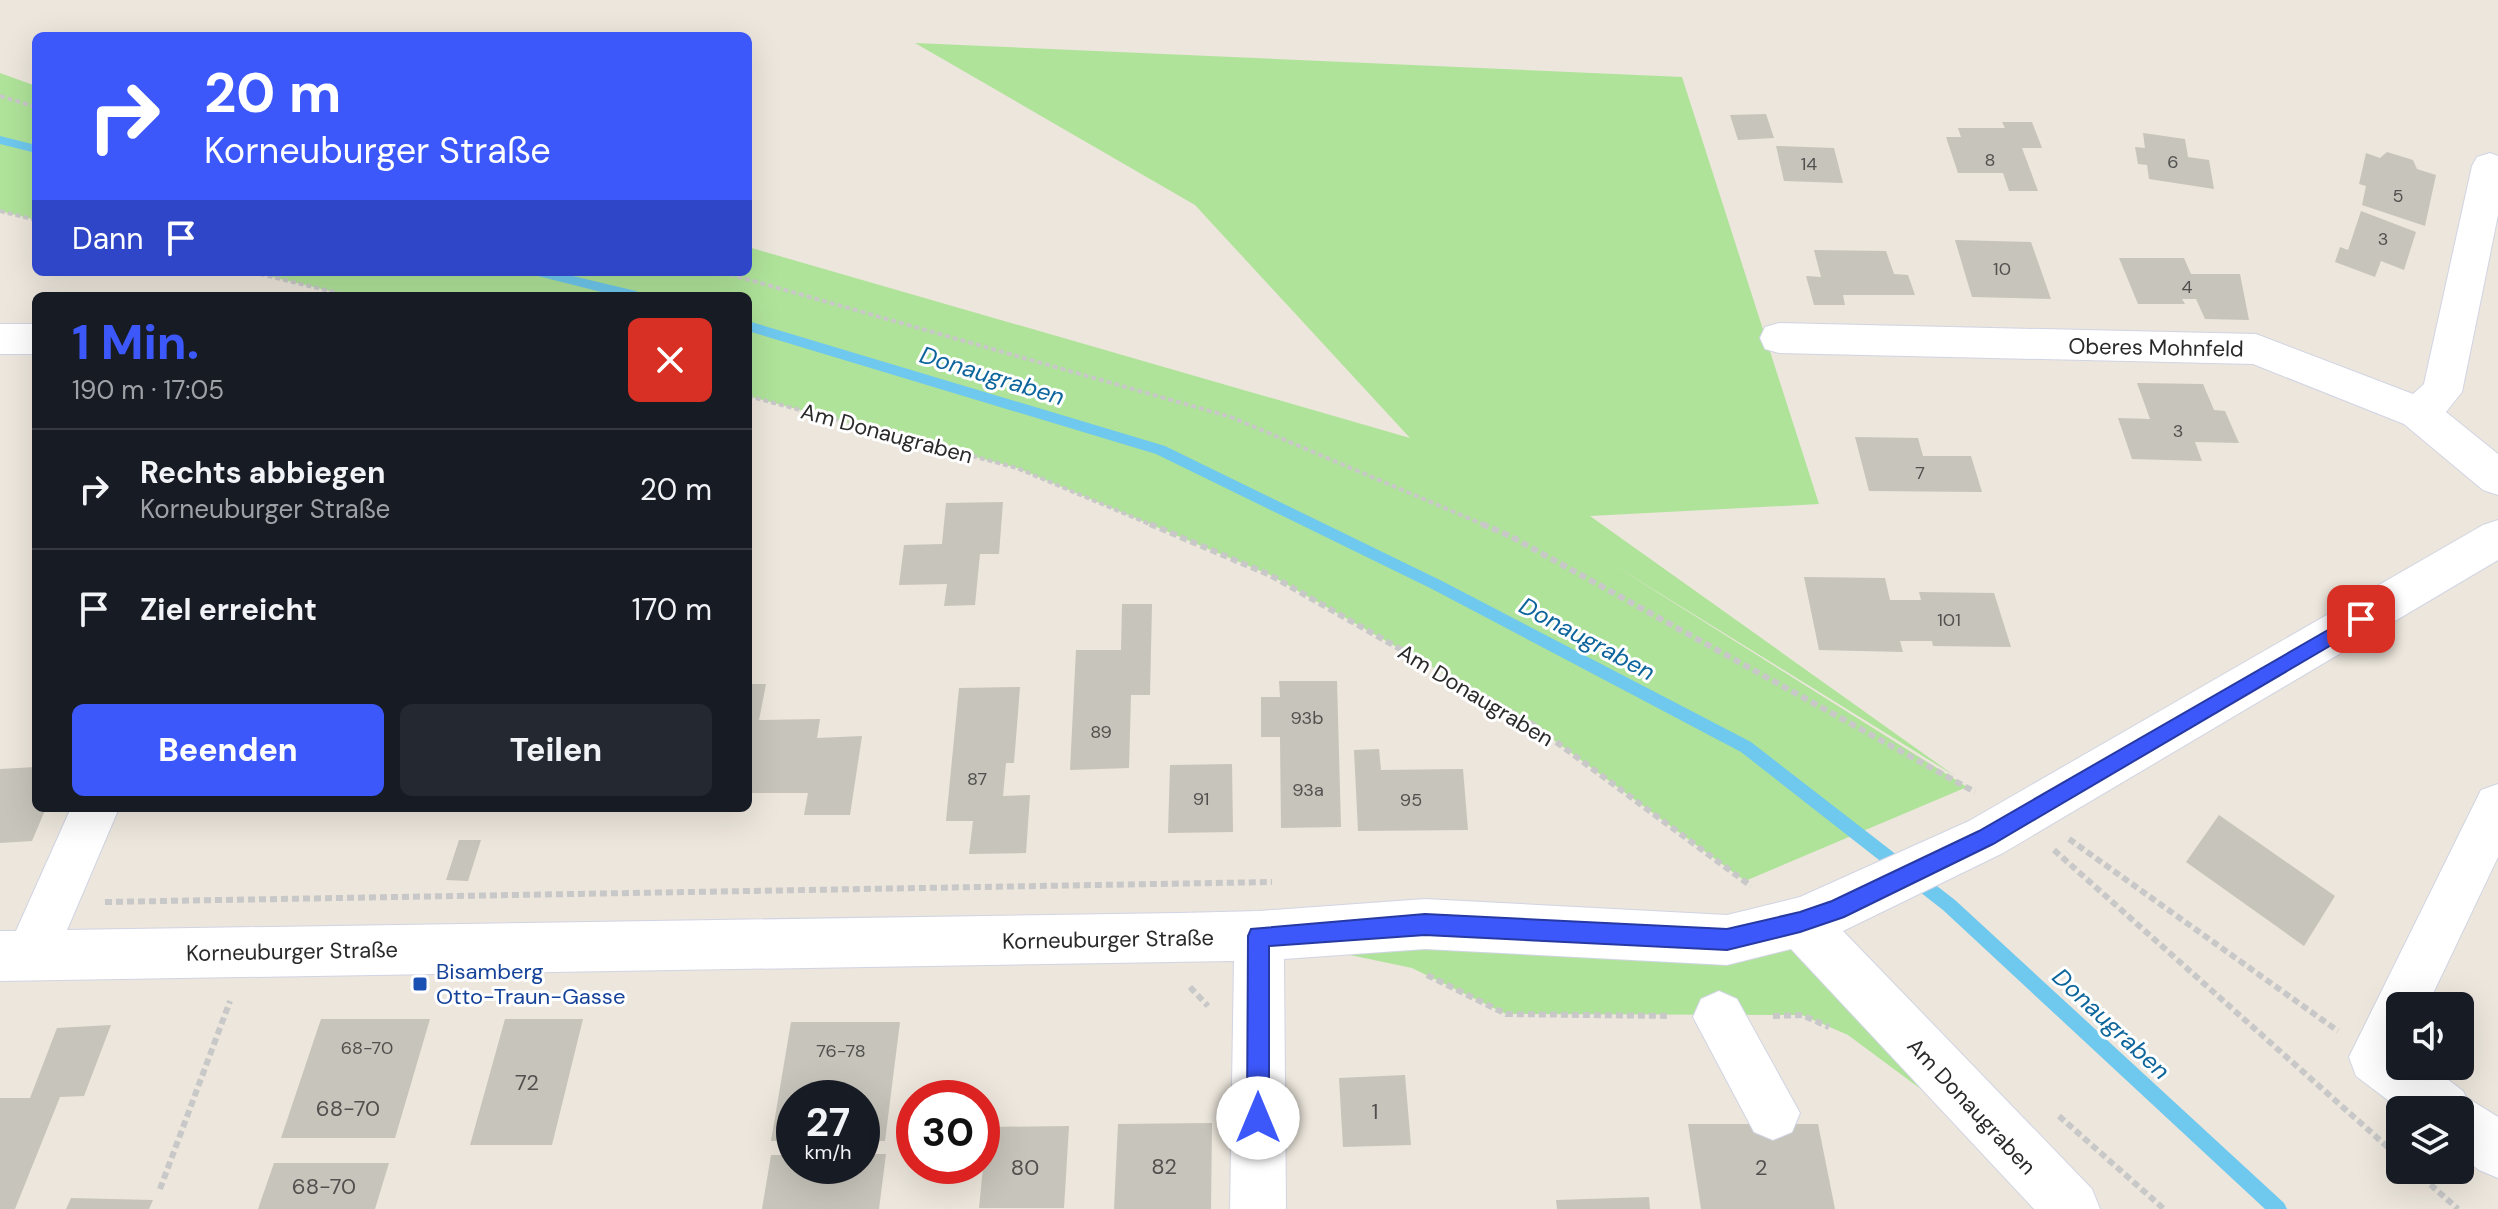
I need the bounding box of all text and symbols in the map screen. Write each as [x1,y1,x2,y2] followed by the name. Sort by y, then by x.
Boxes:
[204,56,341,129] text: 20 m
[72,64,176,168] icon: right
[204,127,551,174] text: Korneuburger Straße
[1985,148,1995,172] house number: 8
[2167,150,2179,174] house number: 6
[1801,152,1817,176] house number: 14
[2393,184,2403,208] house number: 5
[159,216,203,260] icon: arrive
[72,219,143,258] text: Dann
[2378,227,2388,251] house number: 3
[1993,257,2011,281] house number: 10
[2182,275,2193,299] house number: 4
[72,311,199,374] text: 1 Min.
[628,318,712,402] button: close
[2068,331,2244,364] street label: Oberes Mohnfeld
[916,339,1068,412] water label: Donaugraben
[72,373,224,407] text: 190 m · 17:05
[798,397,976,470] street label: Am Donaugraben
[2173,419,2183,443] house number: 3
[140,453,385,492] text: Rechts abbiegen
[1915,461,1925,485] house number: 7
[72,467,116,511] icon: right
[640,470,712,509] text: 20 m
[140,492,390,526] text: Korneuburger Straße
[2327,585,2395,653] pin
[72,587,116,631] icon: arrive
[140,590,317,629] text: Ziel erreicht
[632,590,712,629] text: 170 m
[1514,590,1661,687] water label: Donaugraben
[2339,597,2383,641] icon: arrive
[1937,608,1961,632] house number: 101
[1393,637,1559,753] street label: Am Donaugraben
[72,704,384,796] button: Beenden
[400,704,712,796] button: Teilen
[1291,706,1323,730] house number: 93b
[1090,720,1112,744] house number: 89
[967,767,987,791] house number: 87
[1292,778,1324,802] house number: 93a
[1193,787,1209,811] house number: 91
[1400,788,1422,812] house number: 95
[1002,923,1214,956] street label: Korneuburger Straße
[186,935,398,968] street label: Korneuburger Straße
[436,957,625,1011] place label: Bisamberg Otto-Traun-Gasse
[2046,961,2177,1086] water label: Donaugraben
[411,975,429,993] marker: Bisamberg Otto-Traun-Gasse
[2386,992,2474,1184] map controls
[2386,992,2474,1080] button: sound
[1901,1032,2043,1181] street label: Am Donaugraben
[341,1036,393,1060] house number: 68-70
[816,1039,866,1063] house number: 76-78
[515,1068,539,1097] house number: 72
[1216,1076,1300,1160] position arrow
[896,1080,1000,1184] speed limit sign: 30
[316,1094,380,1123] house number: 68-70
[806,1096,850,1148] text: 27
[2386,1096,2474,1184] button: layers
[1372,1097,1378,1126] house number: 1
[804,1139,852,1165] text: km/h
[1151,1152,1177,1181] house number: 82
[1011,1153,1039,1182] house number: 80
[1755,1153,1767,1182] house number: 2
[292,1172,356,1201] house number: 68-70

